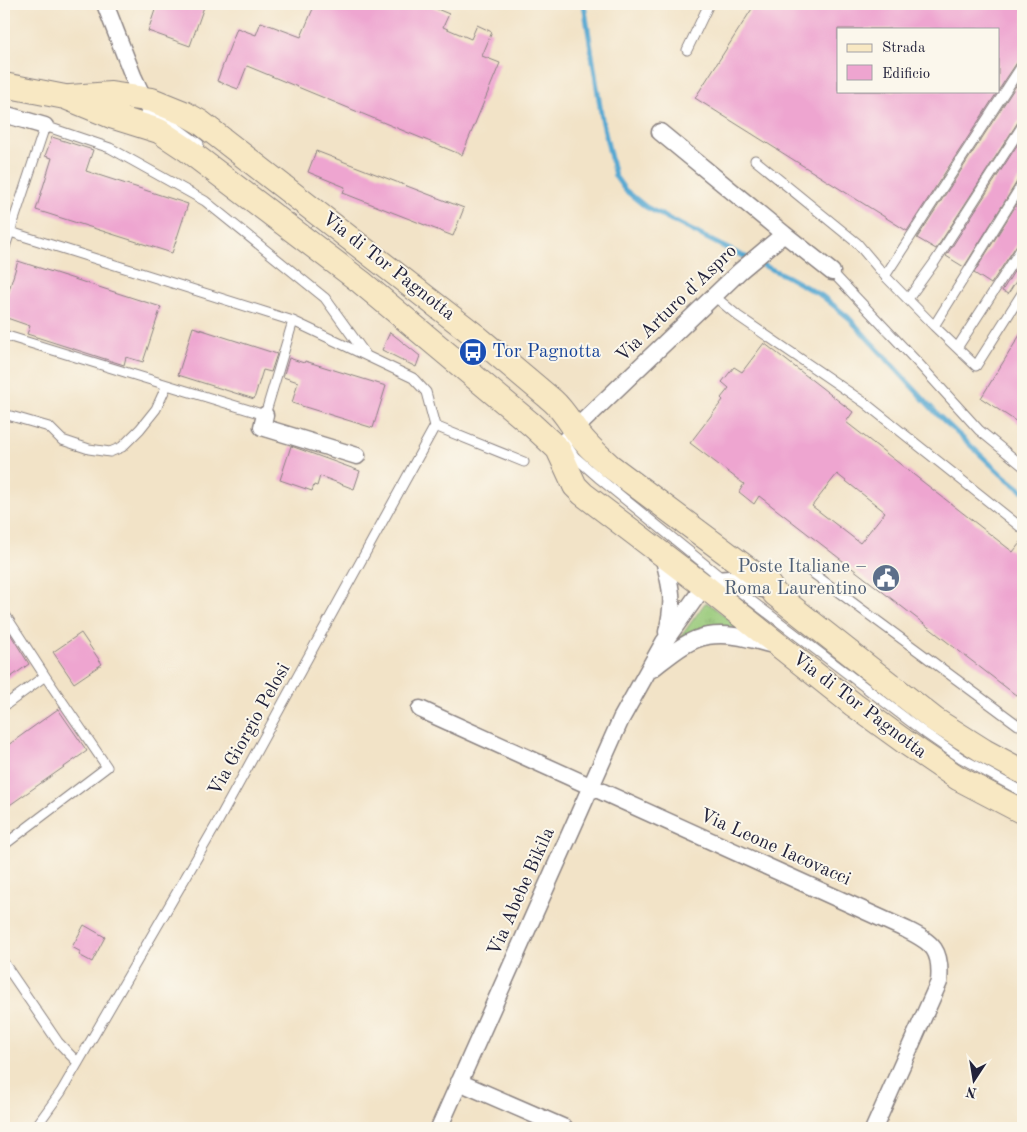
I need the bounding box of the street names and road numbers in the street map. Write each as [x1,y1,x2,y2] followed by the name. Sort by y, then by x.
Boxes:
[318,209,459,325] street label: Via di Tor Pagnotta
[613,242,741,366] street label: Via Arturo d'Aspro
[788,649,930,763] street label: Via di Tor Pagnotta
[206,660,294,800] street label: Via Giorgio Pelosi
[697,806,853,890] street label: Via Leone Iacovacci
[485,824,559,959] street label: Via Abebe Bikila

